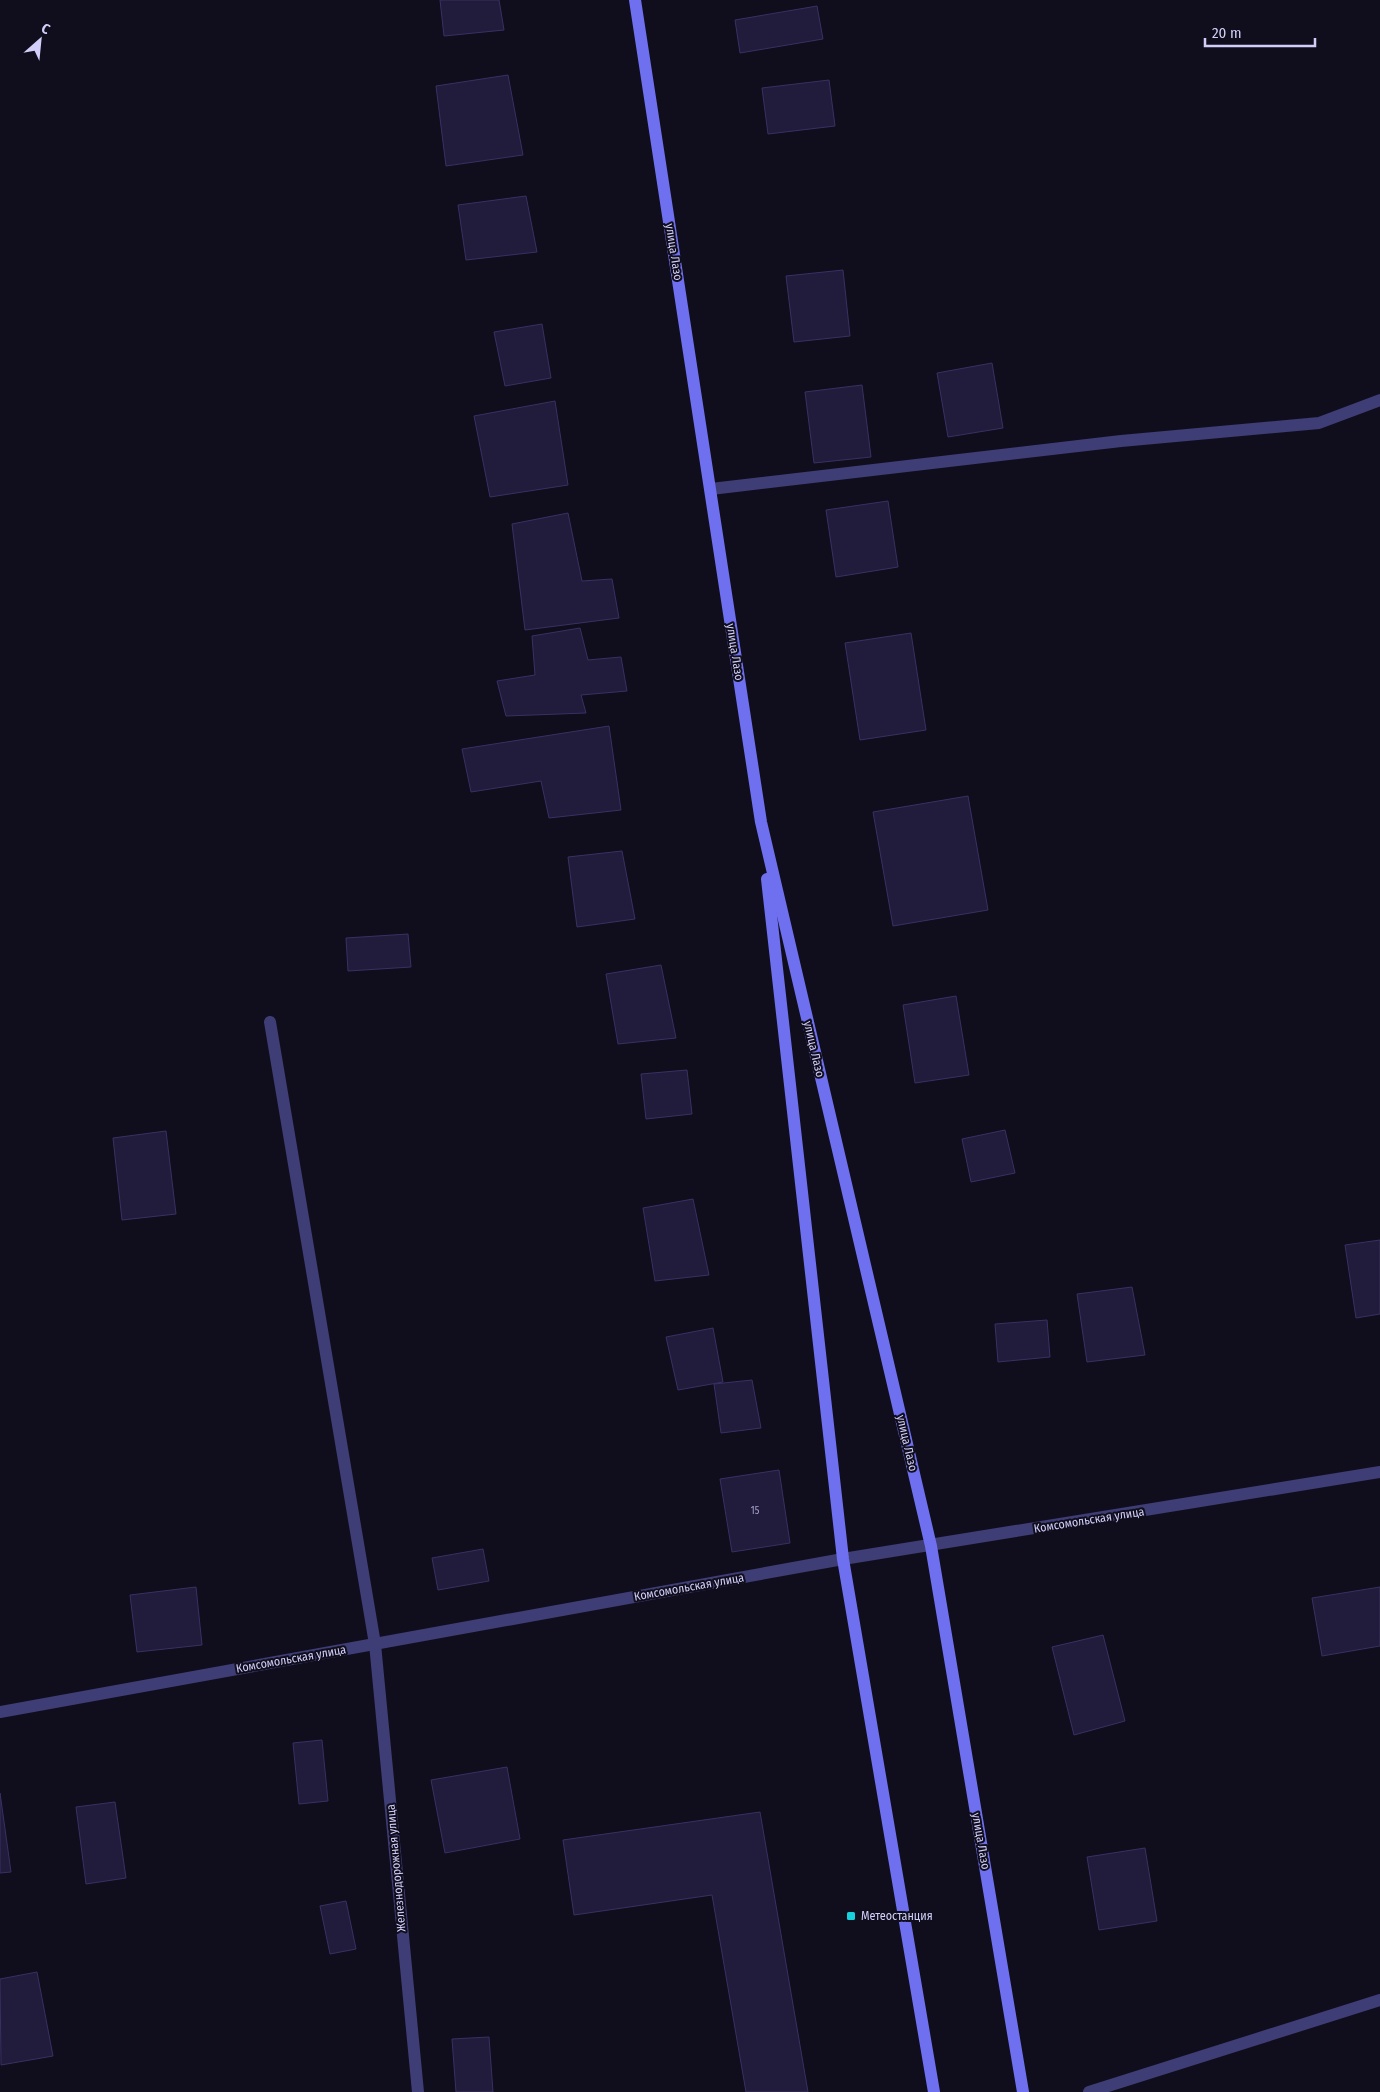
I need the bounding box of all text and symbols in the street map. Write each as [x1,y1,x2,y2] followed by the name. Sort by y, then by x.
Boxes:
[15,15,65,65] north arrow
[1205,15,1315,47] scale bar
[39,20,53,38] text: С
[1212,24,1242,42] text: 20 m
[663,223,685,281] street label: улица Лазо
[724,623,746,681] street label: улица Лазо
[801,1019,827,1079] street label: улица Лазо
[894,1413,920,1473] street label: улица Лазо
[1033,1504,1145,1536] street label: Комсомольская улица
[751,1505,760,1517] house number: 15
[633,1570,745,1604] street label: Комсомольская улица
[235,1642,347,1676] street label: Комсомольская улица
[383,1804,409,1932] street label: Железнодорожная улица
[969,1812,993,1870] street label: улица Лазо
[861,1909,933,1923] place label: Метеостанция
[845,1910,857,1922] marker: Метеостанция

